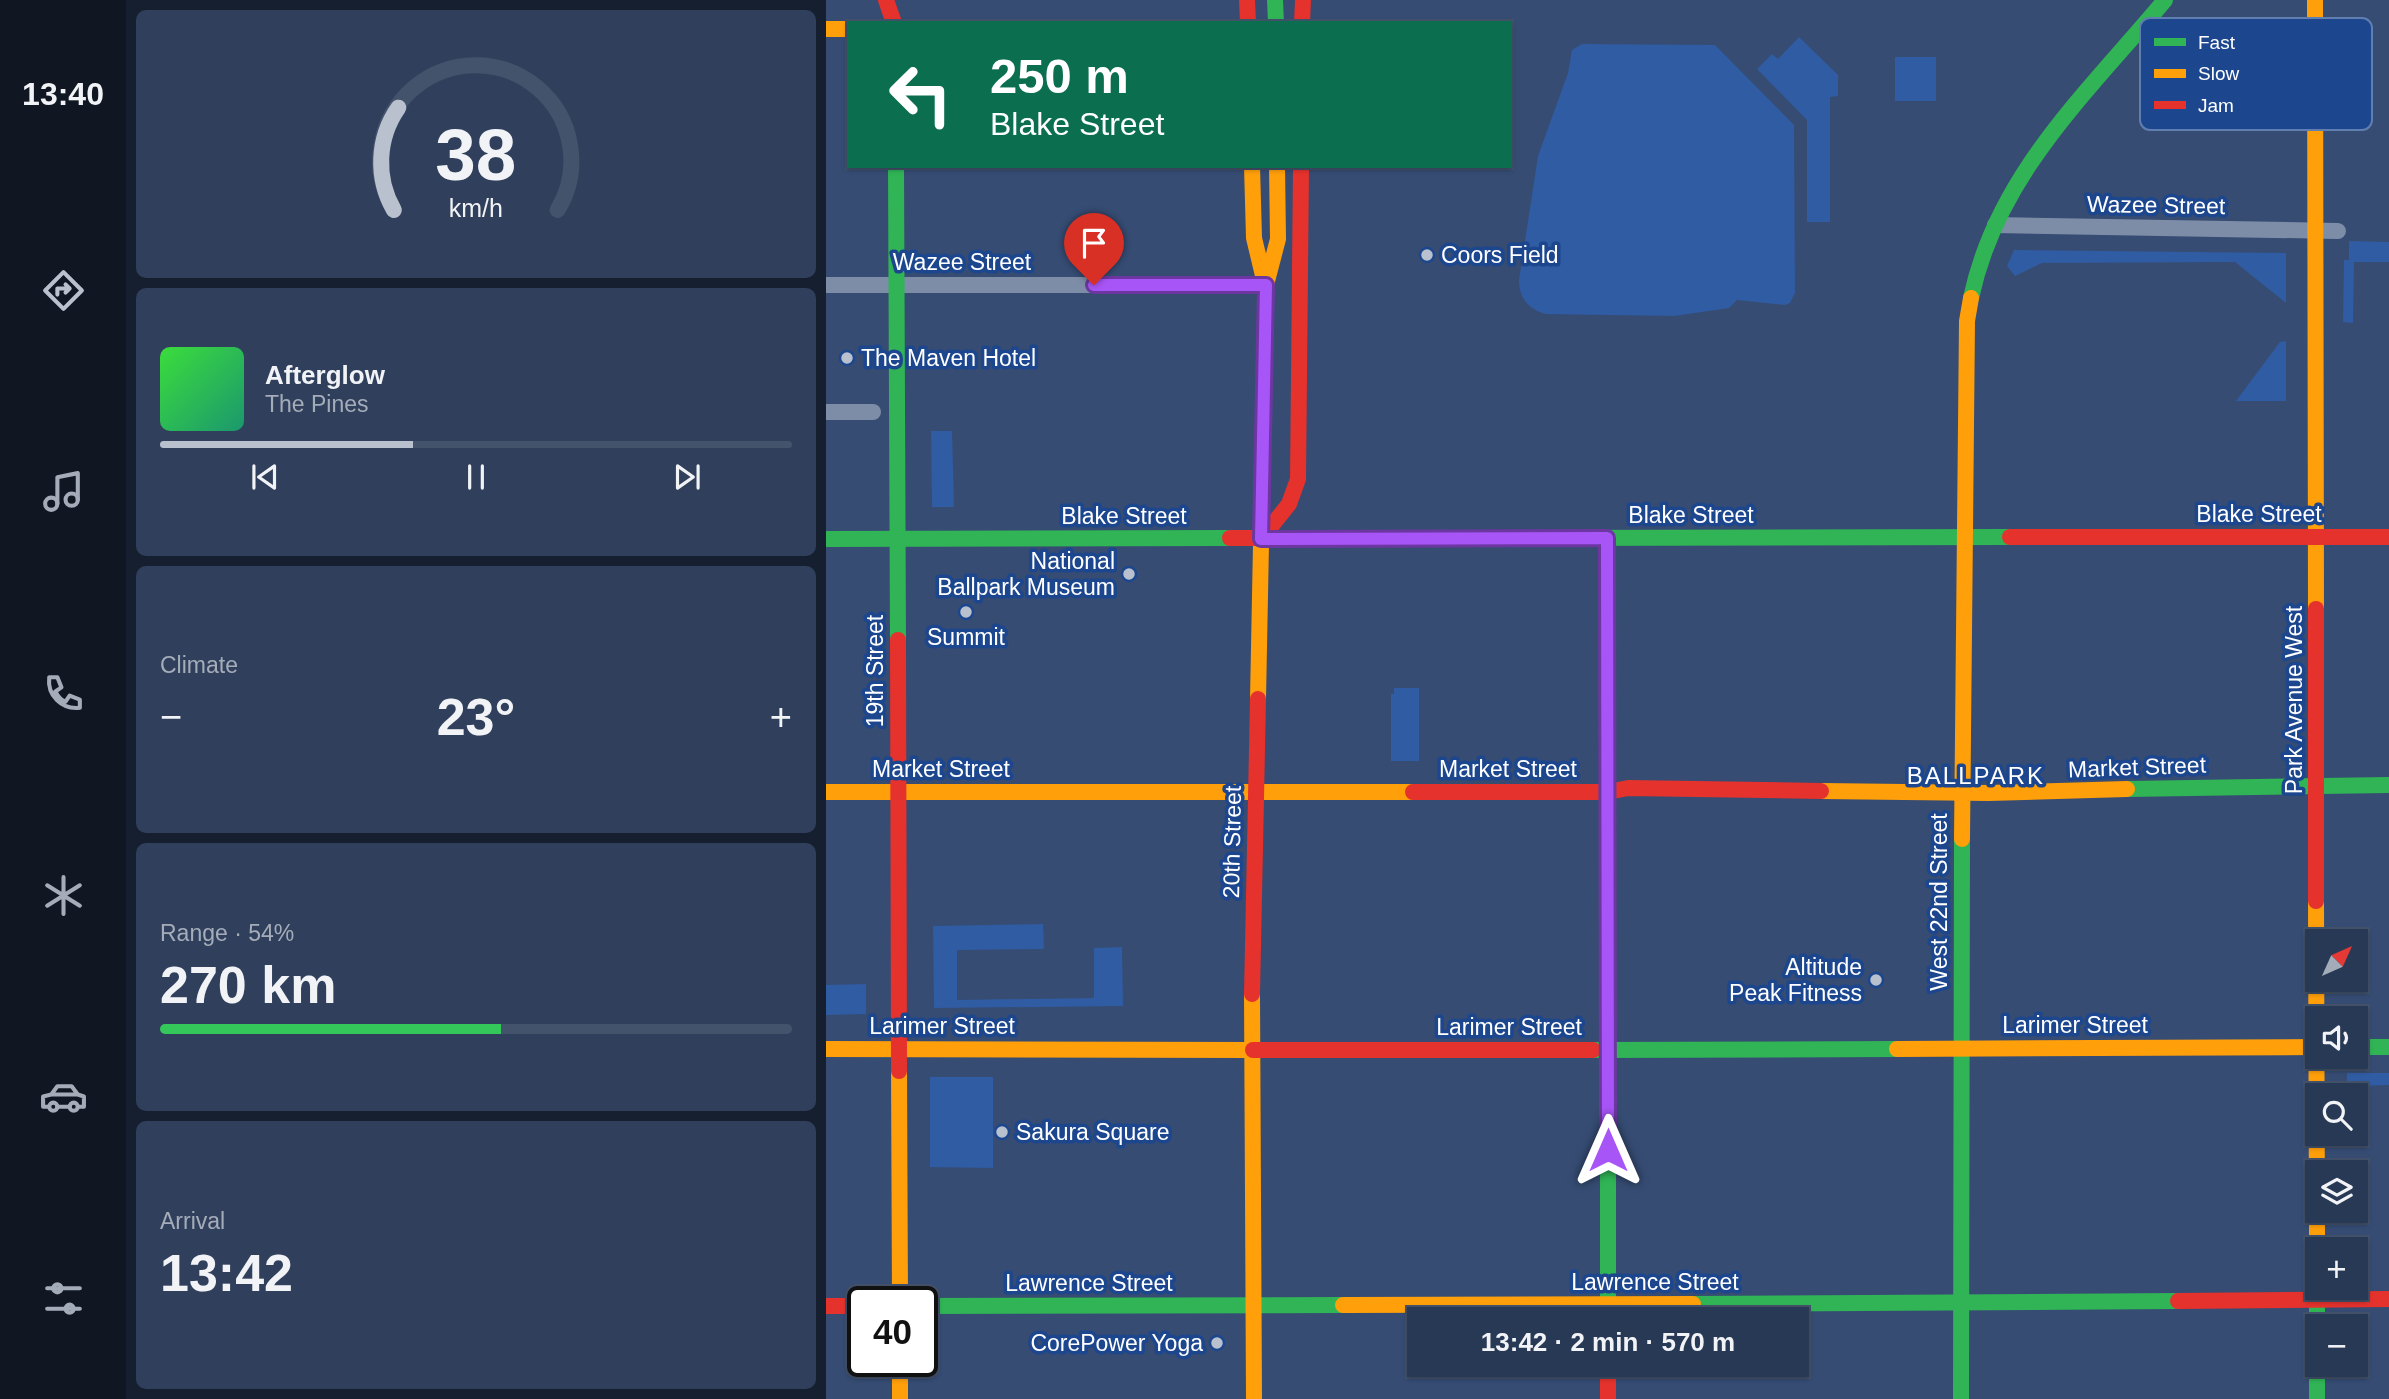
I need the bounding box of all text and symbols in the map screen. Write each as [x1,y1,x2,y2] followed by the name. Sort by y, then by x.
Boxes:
[2140,18,2372,130] legend
[2198,32,2236,53] text: Fast
[875,49,966,140] icon: left
[990,49,1129,103] text: 250 m
[2198,63,2239,84] text: Slow
[22,76,104,112] text: 13:40
[2198,95,2234,116] text: Jam
[990,106,1164,142] text: Blake Street
[436,114,516,195] text: 38
[2087,191,2226,219] street label: Wazee Street
[449,194,503,222] text: km/h
[1064,213,1124,285] pin
[1075,224,1113,262] icon: arrive
[1441,242,1559,268] place label: Coors Field
[1419,247,1435,263] marker: Coors Field
[893,249,1032,275] street label: Wazee Street
[39,266,88,315] icon: directions
[861,345,1036,371] place label: The Maven Hotel
[839,350,855,366] marker: The Maven Hotel
[265,360,385,390] text: Afterglow
[265,391,369,417] text: The Pines
[246,458,284,496] icon: previous
[457,458,495,496] icon: pause
[668,458,706,496] icon: next
[39,467,88,516] icon: music
[2196,501,2322,527] street label: Blake Street
[1628,502,1754,528] street label: Blake Street
[1061,503,1187,529] street label: Blake Street
[937,548,1115,600] place label: National Ballpark Museum
[1121,566,1137,582] marker: National Ballpark Museum
[958,604,974,620] marker: Summit
[2281,605,2307,794] street label: Park Avenue West
[862,614,888,727] street label: 19th Street
[927,624,1006,650] place label: Summit
[160,652,238,678] text: Climate
[39,669,88,718] icon: phone
[437,688,515,746] text: 23°
[160,696,182,738] text: −
[770,696,792,738] text: +
[2068,752,2207,782] street label: Market Street
[872,756,1011,782] street label: Market Street
[1439,756,1578,782] street label: Market Street
[1907,762,2045,789] district label: BALLPARK
[1218,785,1246,898] street label: 20th Street
[1926,813,1952,991] street label: West 22nd Street
[39,871,88,920] icon: climate
[160,920,294,946] text: Range · 54%
[2305,929,2368,992] north arrow
[2305,929,2368,1377] map controls
[1729,954,1862,1006] place label: Altitude Peak Fitness
[160,956,336,1014] text: 270 km
[1868,972,1884,988] marker: Altitude Peak Fitness
[2305,1006,2368,1069] button: sound
[2002,1012,2148,1038] street label: Larimer Street
[869,1013,1015,1039] street label: Larimer Street
[1436,1014,1582,1040] street label: Larimer Street
[39,1072,88,1121] icon: car
[2305,1083,2368,1146] button: search
[1571,1113,1645,1187] position arrow
[1016,1119,1169,1145] place label: Sakura Square
[994,1124,1010,1140] marker: Sakura Square
[2305,1160,2368,1223] button: layers
[160,1208,225,1234] text: Arrival
[2305,1237,2368,1300] button: +
[160,1244,293,1302] text: 13:42
[1571,1269,1739,1295] street label: Lawrence Street
[1005,1270,1173,1296] street label: Lawrence Street
[39,1274,88,1323] icon: filters
[847,1286,938,1377] speed limit sign: 40
[2305,1314,2368,1377] button: −
[1481,1327,1735,1357] text: 13:42 · 2 min · 570 m
[1030,1330,1203,1356] place label: CorePower Yoga
[1209,1335,1225,1351] marker: CorePower Yoga

